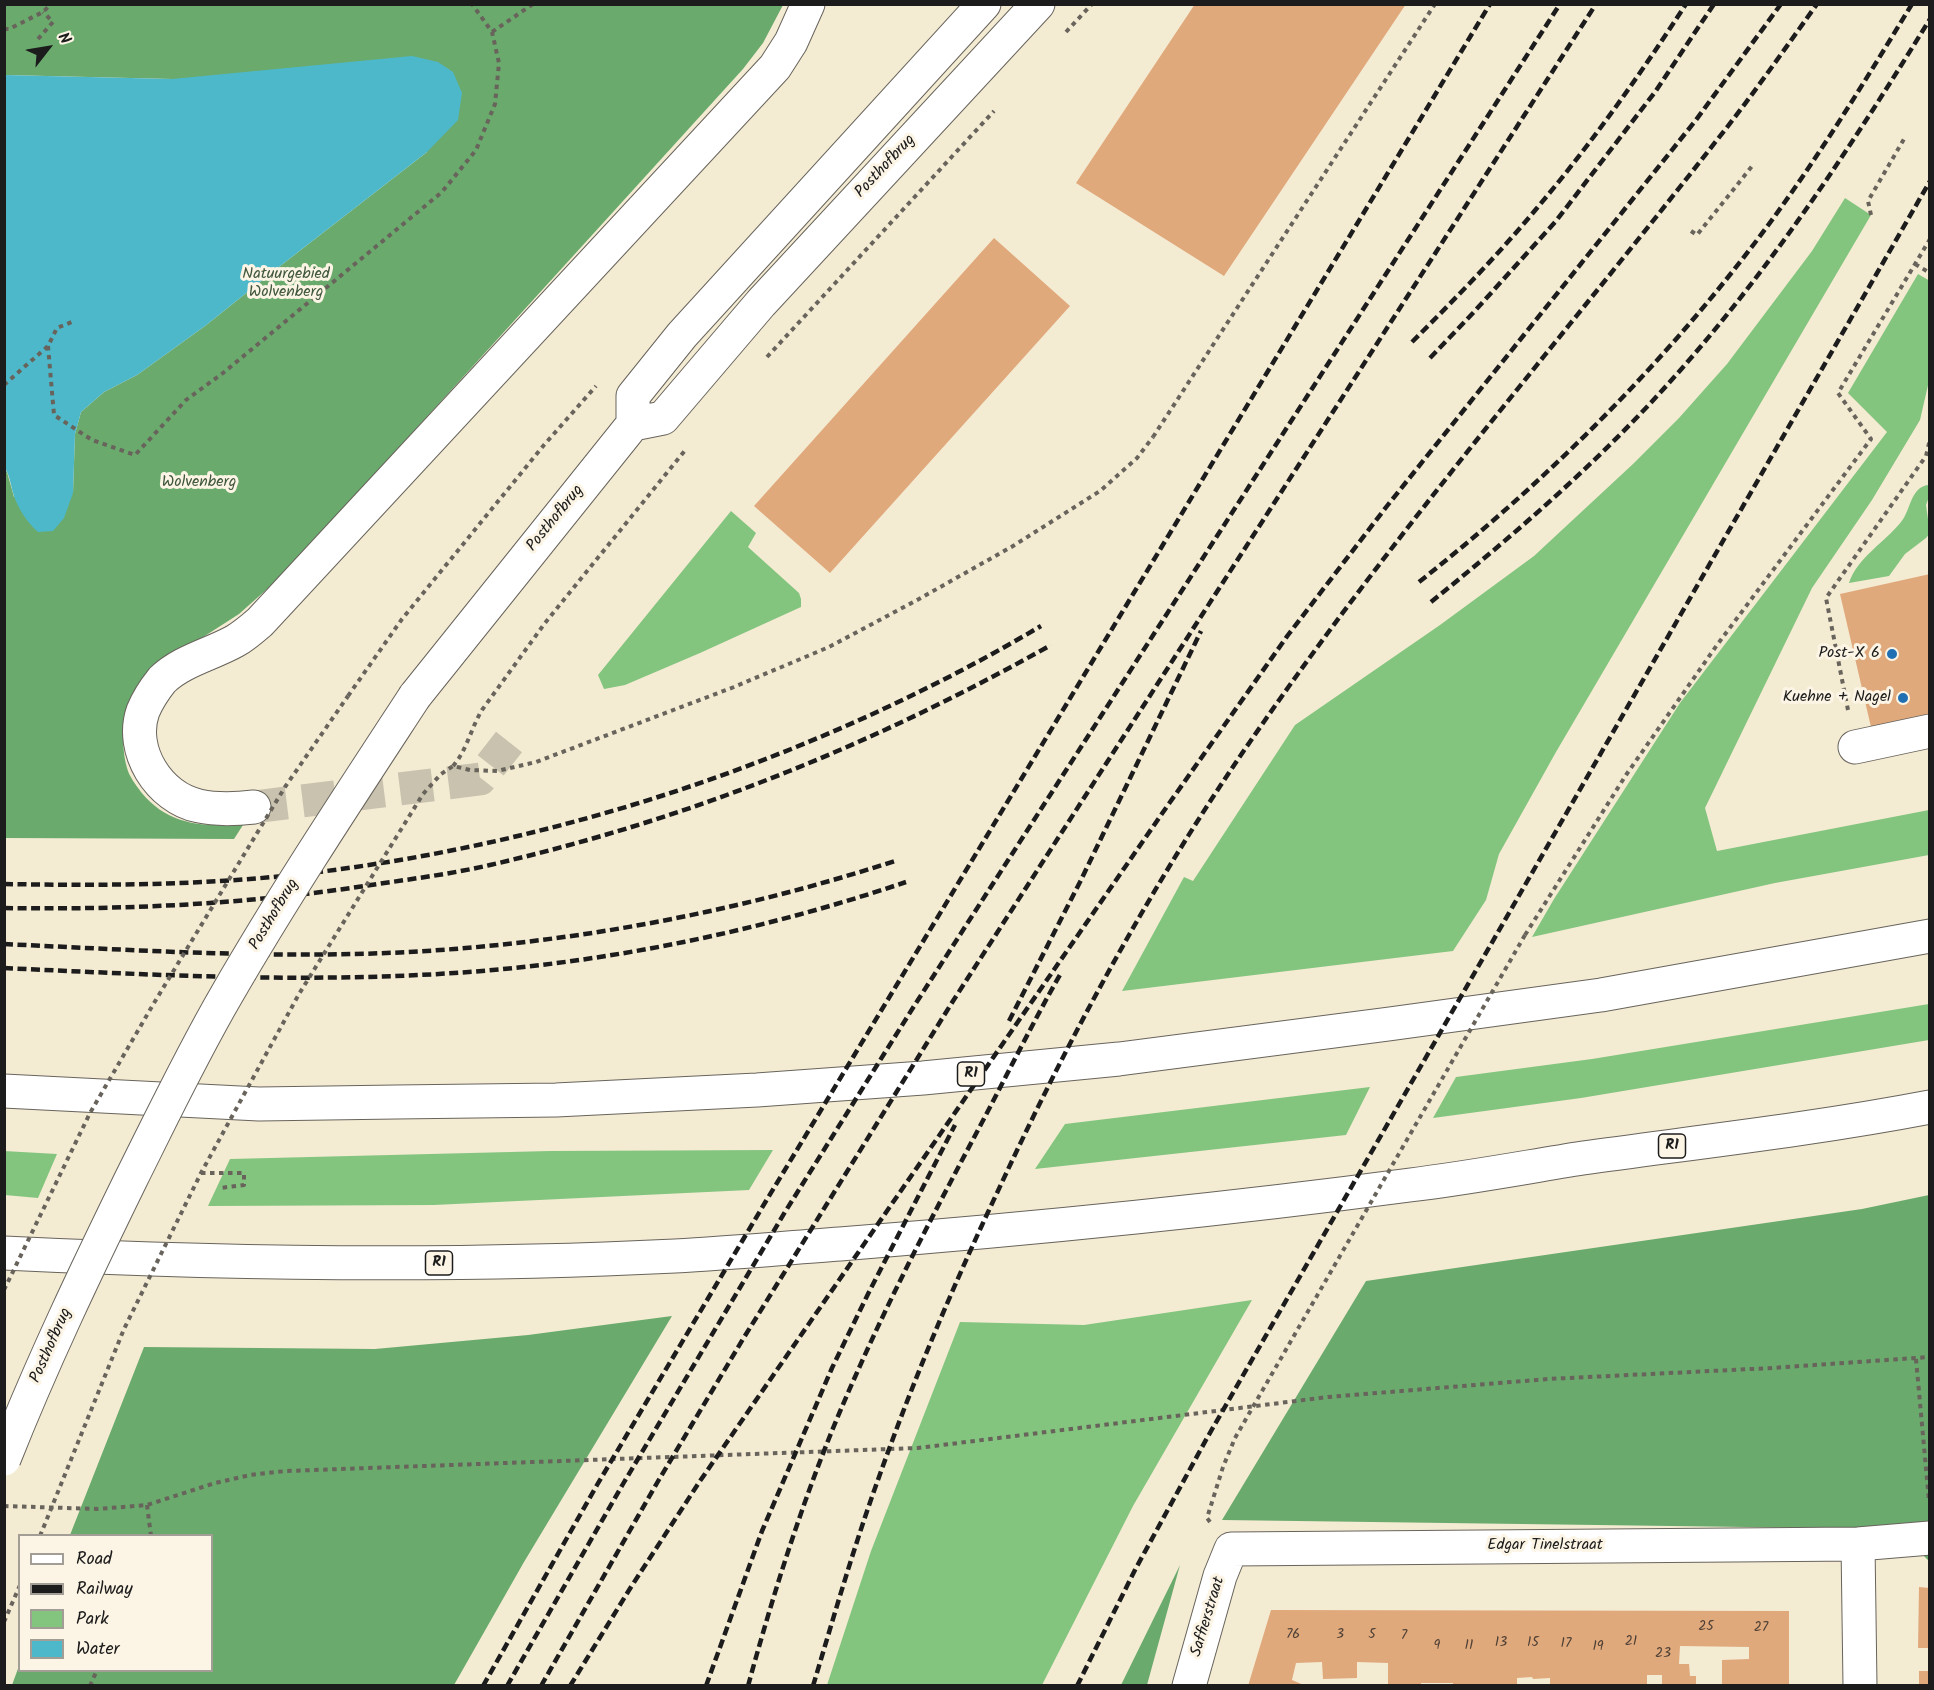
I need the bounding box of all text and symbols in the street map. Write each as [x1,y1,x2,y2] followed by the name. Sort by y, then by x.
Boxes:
[18,18,78,78] north arrow
[51,28,77,49] text: N
[852,131,920,203] street label: Posthofbrug
[242,265,330,303] park label: Natuurgebied Wolvenberg
[162,473,236,493] park label: Wolvenberg
[523,482,589,556] street label: Posthofbrug
[1818,644,1880,664] place label: Post-X 6
[1885,647,1899,661] marker: Post-X 6
[1783,688,1891,708] place label: Kuehne + Nagel
[1896,691,1910,705] marker: Kuehne + Nagel
[246,876,304,954] street label: Posthofbrug
[958,1062,984,1086] road number: R1
[1658,1134,1686,1158] road number: R1
[426,1251,452,1275] road number: R1
[27,1306,77,1386] street label: Posthofbrug
[18,1534,213,1672] legend
[1487,1536,1603,1556] street label: Edgar Tinelstraat
[76,1545,112,1574] text: Road
[76,1575,133,1604] text: Railway
[1188,1575,1230,1659] street label: Saffierstraat
[76,1605,109,1634] text: Park
[1698,1620,1714,1636] house number: 25
[1754,1621,1768,1637] house number: 27
[1286,1628,1300,1644] house number: 76
[1336,1628,1344,1644] house number: 3
[1368,1628,1376,1644] house number: 5
[1401,1629,1407,1645] house number: 7
[76,1635,120,1664] text: Water
[1625,1635,1637,1651] house number: 21
[1495,1636,1507,1652] house number: 13
[1527,1636,1539,1652] house number: 15
[1561,1637,1571,1653] house number: 17
[1434,1639,1440,1655] house number: 9
[1465,1639,1473,1655] house number: 11
[1592,1640,1604,1656] house number: 19
[1655,1647,1671,1663] house number: 23

